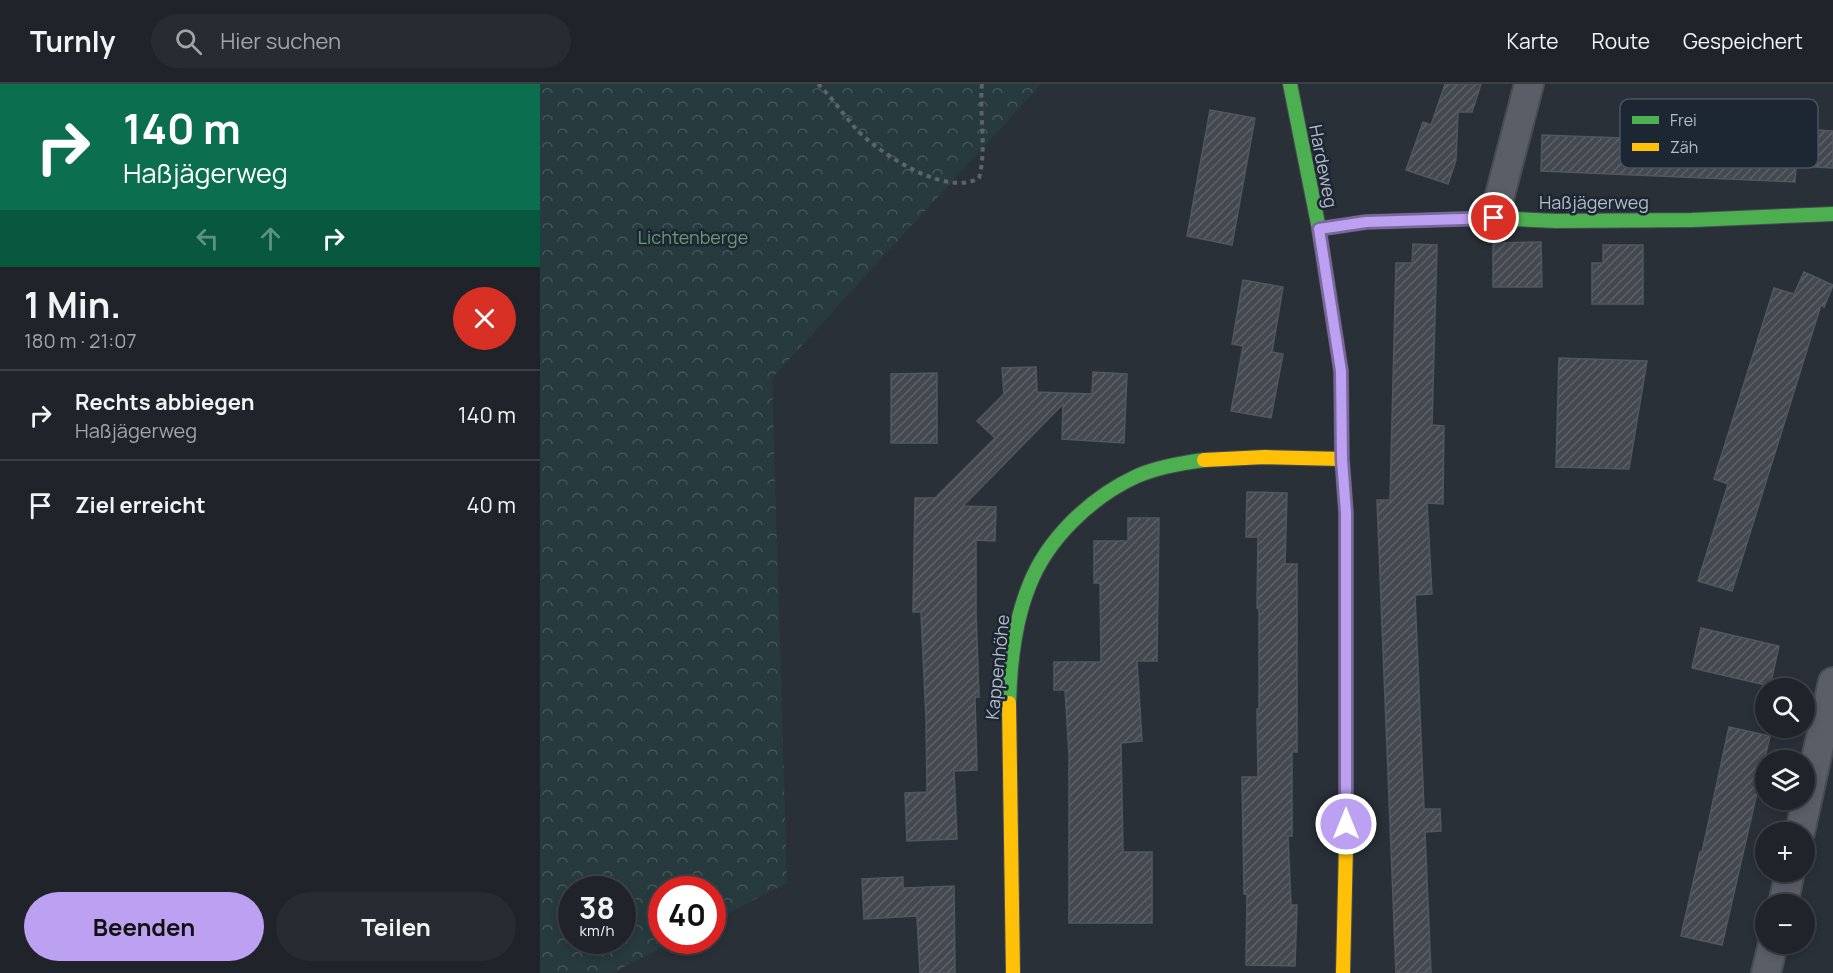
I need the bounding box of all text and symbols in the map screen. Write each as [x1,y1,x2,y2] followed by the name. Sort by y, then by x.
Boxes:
[151,14,571,68] search box
[30,22,115,60] text: Turnly
[172,25,205,58] icon: search
[220,26,341,56] text: Hier suchen
[1507,27,1559,55] text: Karte
[1592,27,1650,55] text: Route
[1683,27,1803,55] text: Gespeichert
[123,99,241,157] text: 140 m
[1620,99,1818,168] legend
[24,108,102,186] icon: right
[1670,109,1697,131] text: Frei
[1304,122,1344,210] street label: Hardeweg
[1670,136,1698,158] text: Zäh
[123,154,288,191] text: Haßjägerweg
[1539,190,1649,214] street label: Haßjägerweg
[1468,192,1519,243] pin
[1477,201,1510,234] icon: arrive
[191,222,224,255] icon: left
[254,222,287,255] icon: ahead
[317,222,350,255] icon: right
[638,225,748,249] park label: Lichtenberge
[24,280,121,329] text: 1 Min.
[453,287,516,350] button: close
[24,327,137,354] text: 180 m · 21:07
[75,387,254,417] text: Rechts abbiegen
[24,399,57,432] icon: right
[458,400,516,430] text: 140 m
[75,417,197,444] text: Haßjägerweg
[24,489,57,522] icon: arrive
[75,490,206,520] text: Ziel erreicht
[467,490,516,520] text: 40 m
[980,613,1014,721] street label: Kappenhöhe
[1755,678,1815,954] map controls
[1755,678,1815,738] button: search
[1755,750,1815,810] button: layers
[1314,792,1378,856] position arrow
[1755,822,1815,882] button: +
[648,876,726,954] speed limit sign: 40
[579,887,615,928] text: 38
[24,892,264,961] button: Beenden
[276,892,516,961] button: Teilen
[1755,894,1815,954] button: −
[580,920,614,941] text: km/h

